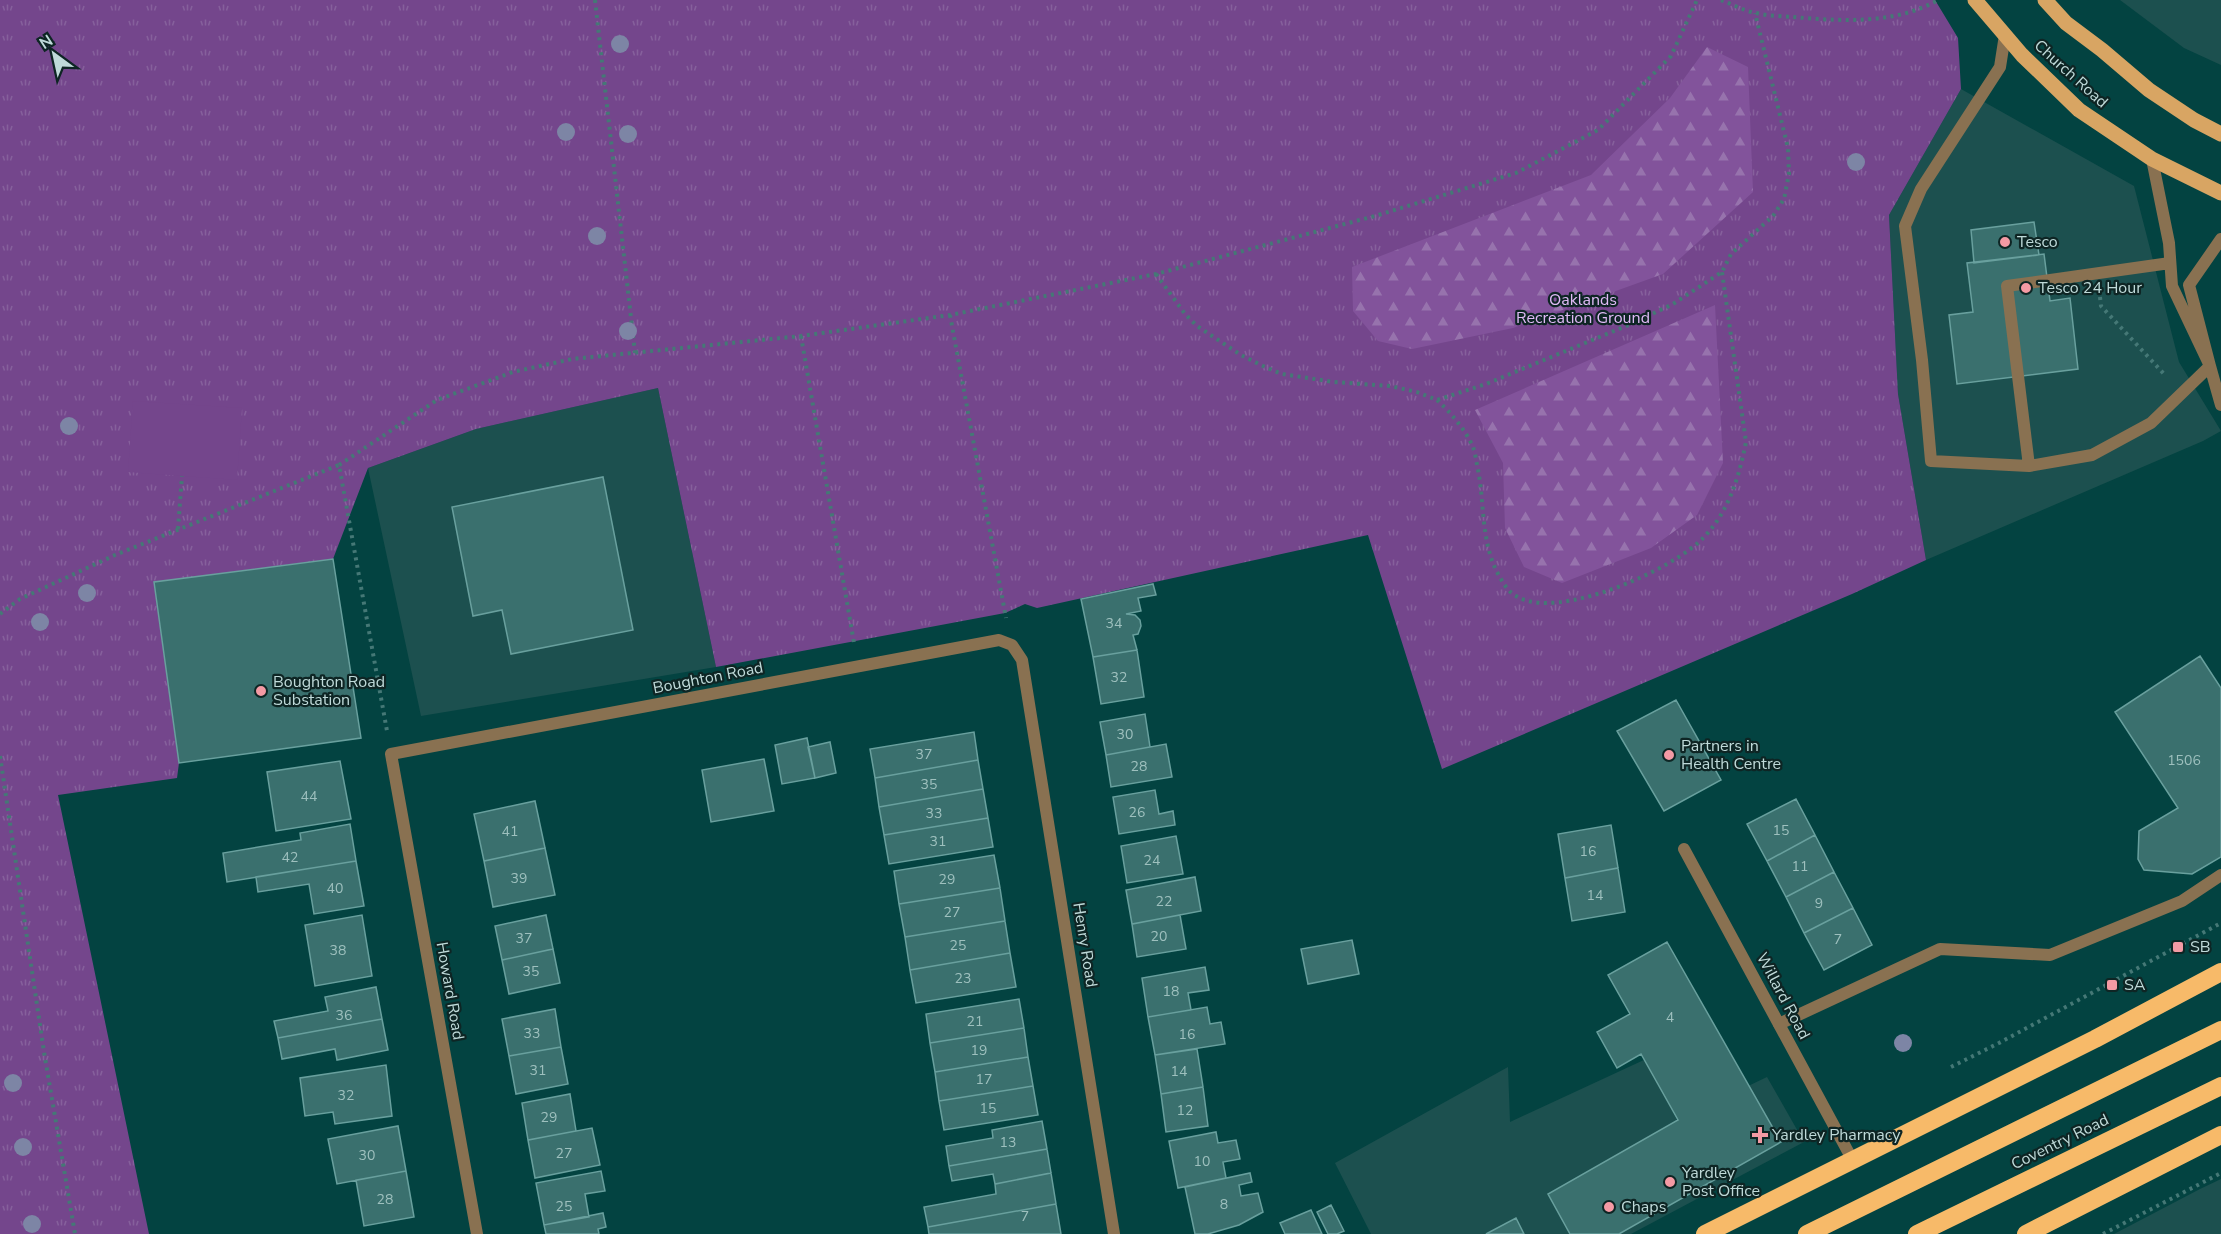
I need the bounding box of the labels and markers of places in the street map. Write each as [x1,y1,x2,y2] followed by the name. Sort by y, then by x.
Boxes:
[2017,231,2058,253] place label: Tesco
[1998,235,2012,249] marker: Tesco
[2038,277,2142,299] place label: Tesco 24 Hour
[2019,281,2033,295] marker: Tesco 24 Hour
[273,671,385,711] place label: Boughton Road Substation
[254,684,268,698] marker: Boughton Road Substation
[1681,735,1781,775] place label: Partners in Health Centre
[1662,748,1676,762] marker: Partners in Health Centre
[2190,936,2211,958] place label: SB
[2171,940,2185,954] marker: SB
[2124,974,2146,996] place label: SA
[2105,978,2119,992] marker: SA
[1771,1124,1901,1146] place label: Yardley Pharmacy
[1753,1128,1767,1142] marker: Yardley Pharmacy
[1681,1162,1760,1202] place label: Yardley Post Office
[1663,1175,1677,1189] marker: Yardley Post Office
[1621,1196,1666,1218] place label: Chaps
[1602,1200,1616,1214] marker: Chaps

